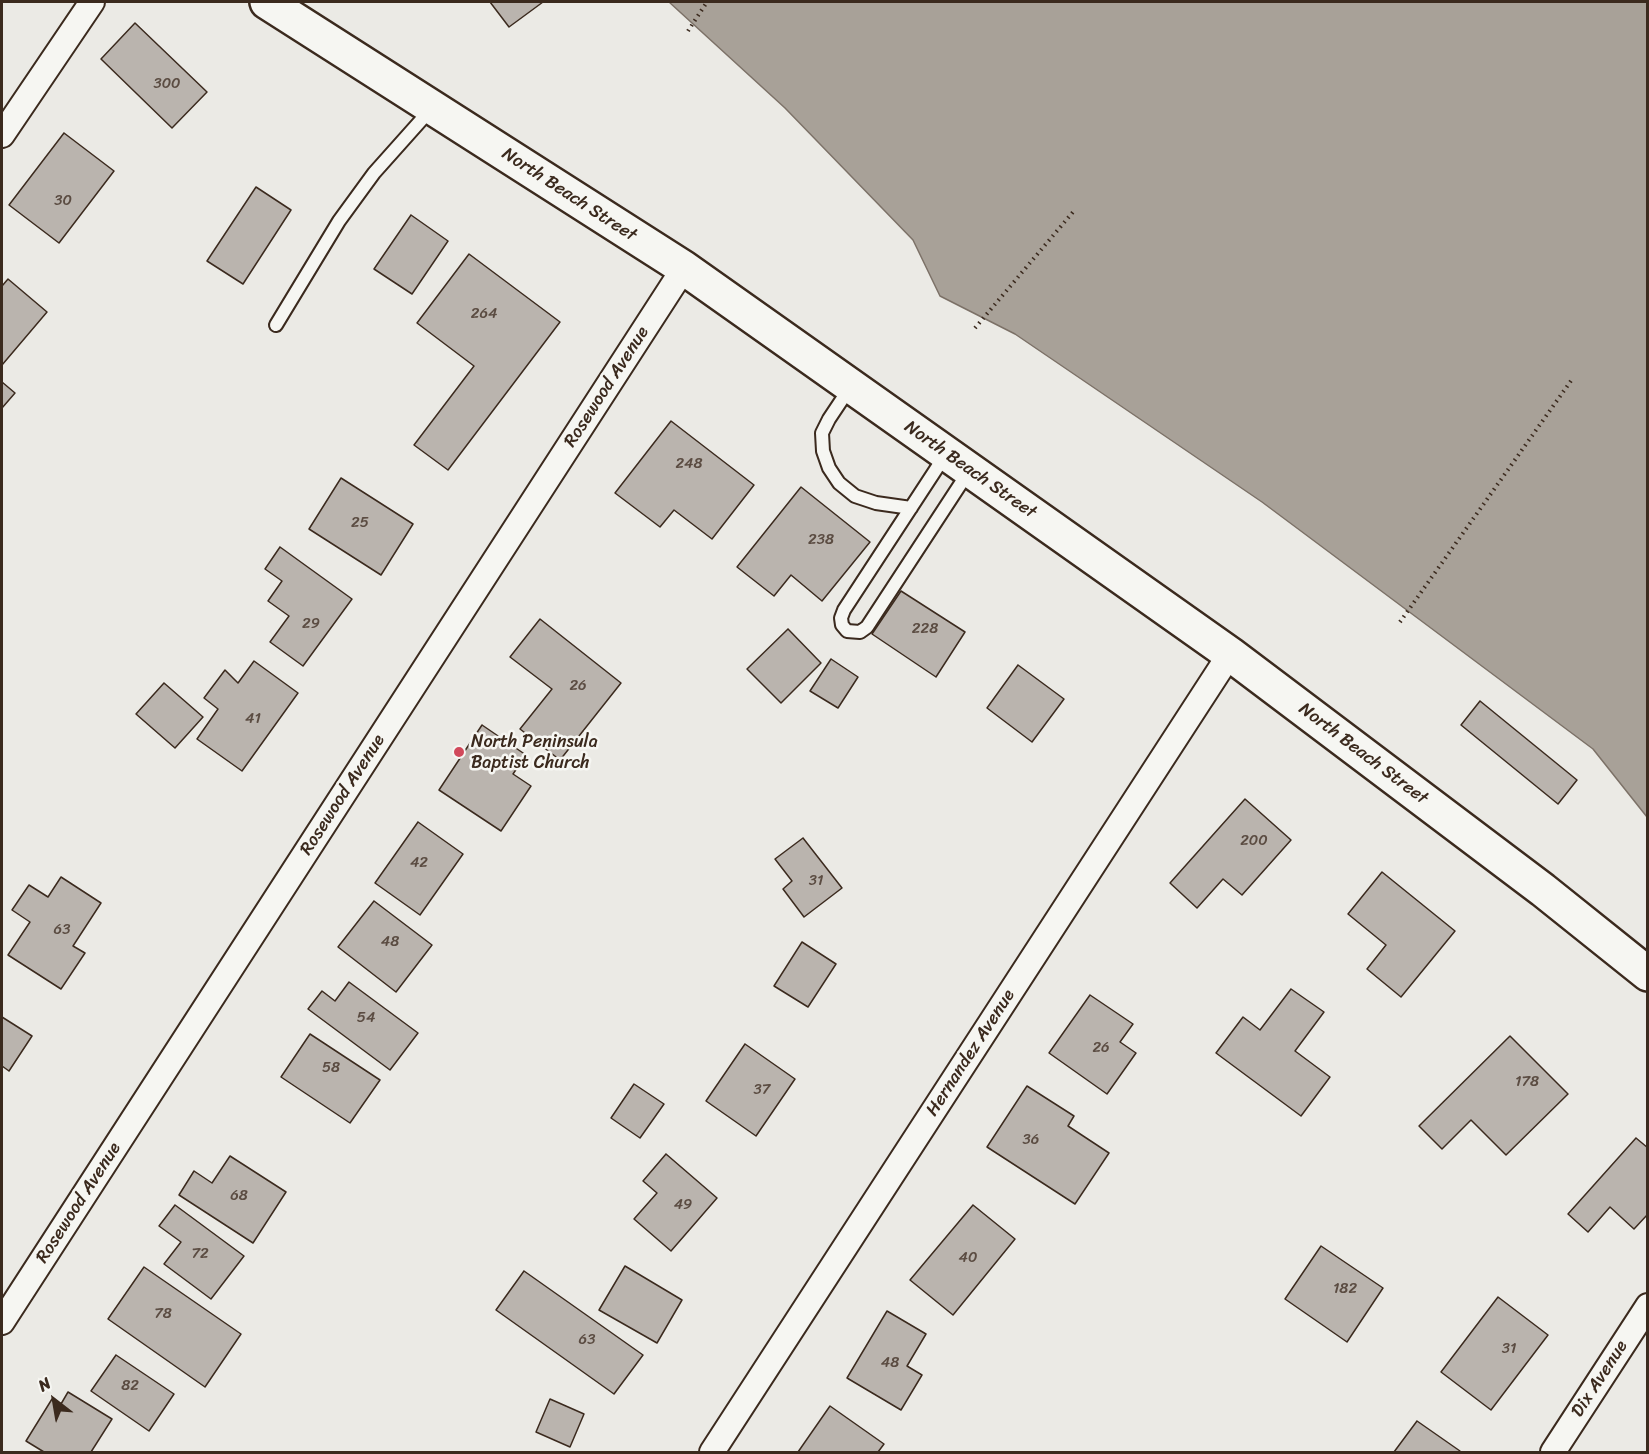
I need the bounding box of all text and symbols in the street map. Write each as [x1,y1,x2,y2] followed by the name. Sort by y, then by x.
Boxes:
[153,75,181,93] house number: 300
[498,143,640,247] street label: North Beach Street
[54,192,72,210] house number: 30
[471,305,497,323] house number: 264
[560,323,654,451] street label: Rosewood Avenue
[900,416,1040,524] street label: North Beach Street
[675,455,703,473] house number: 248
[351,514,369,532] house number: 25
[808,531,834,549] house number: 238
[302,615,320,633] house number: 29
[912,620,938,638] house number: 228
[569,677,587,695] house number: 26
[1294,698,1432,810] street label: North Beach Street
[245,710,261,728] house number: 41
[296,731,390,859] street label: Rosewood Avenue
[471,731,598,774] place label: North Peninsula Baptist Church
[452,745,466,759] marker: North Peninsula Baptist Church
[1240,832,1268,850] house number: 200
[410,854,428,872] house number: 42
[809,872,823,890] house number: 31
[54,921,70,939] house number: 63
[381,933,399,951] house number: 48
[922,986,1020,1120] street label: Hernandez Avenue
[357,1009,375,1027] house number: 54
[1092,1039,1110,1057] house number: 26
[322,1059,340,1077] house number: 58
[1515,1073,1539,1091] house number: 178
[754,1081,770,1099] house number: 37
[1023,1131,1039,1149] house number: 36
[32,1139,126,1267] street label: Rosewood Avenue
[230,1187,248,1205] house number: 68
[674,1196,692,1214] house number: 49
[191,1245,209,1263] house number: 72
[959,1249,977,1267] house number: 40
[1333,1280,1357,1298] house number: 182
[154,1305,172,1323] house number: 78
[579,1331,595,1349] house number: 63
[1567,1337,1633,1421] street label: Dix Avenue
[1502,1340,1516,1358] house number: 31
[881,1354,899,1372] house number: 48
[32,1369,57,1399] text: N
[24,1370,84,1430] north arrow
[121,1377,139,1395] house number: 82

